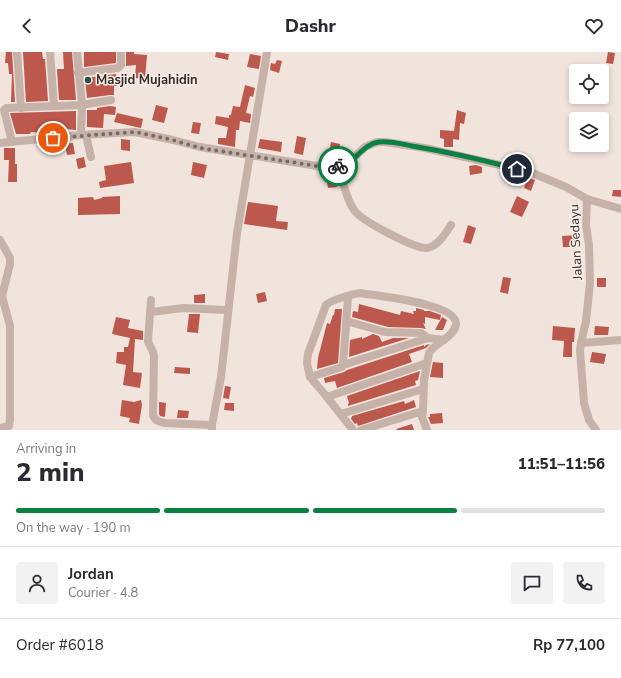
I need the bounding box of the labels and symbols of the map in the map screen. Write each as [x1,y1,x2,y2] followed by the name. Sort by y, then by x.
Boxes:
[96,71,198,89] place label: Masjid Mujahidin
[83,75,93,85] marker: Masjid Mujahidin
[36,121,70,155] pin
[318,146,358,186] courier
[500,152,534,186] pin
[565,204,587,281] street label: Jalan Sedayu

